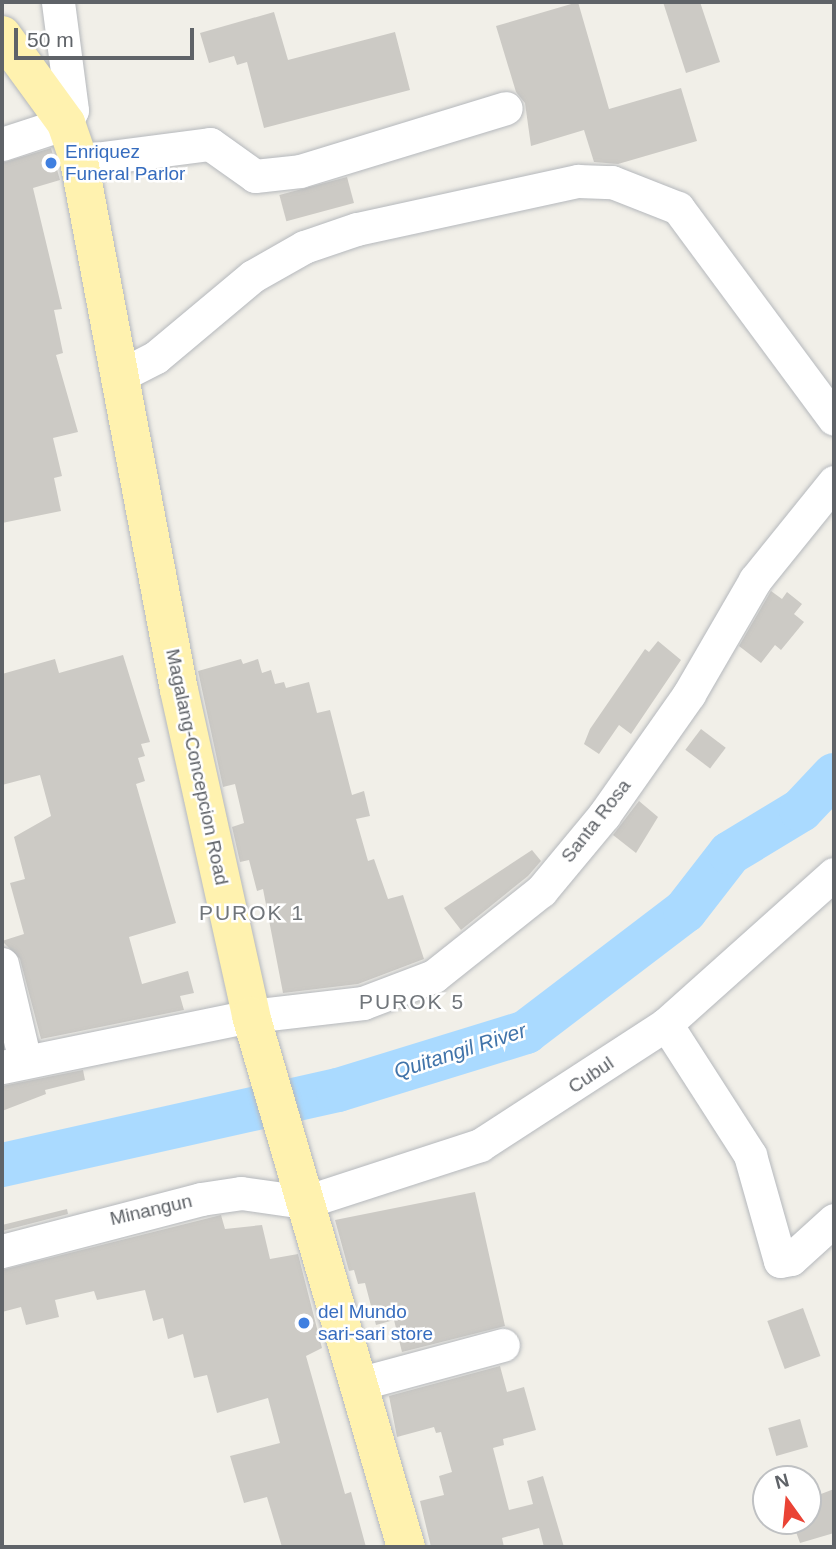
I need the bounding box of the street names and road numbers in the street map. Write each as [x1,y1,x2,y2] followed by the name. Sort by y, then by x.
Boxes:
[161,647,233,887] street label: Magalang-Concepcion Road
[556,775,636,867] street label: Santa Rosa
[564,1052,618,1098] street label: Cubul
[108,1190,194,1230] street label: Minangun

